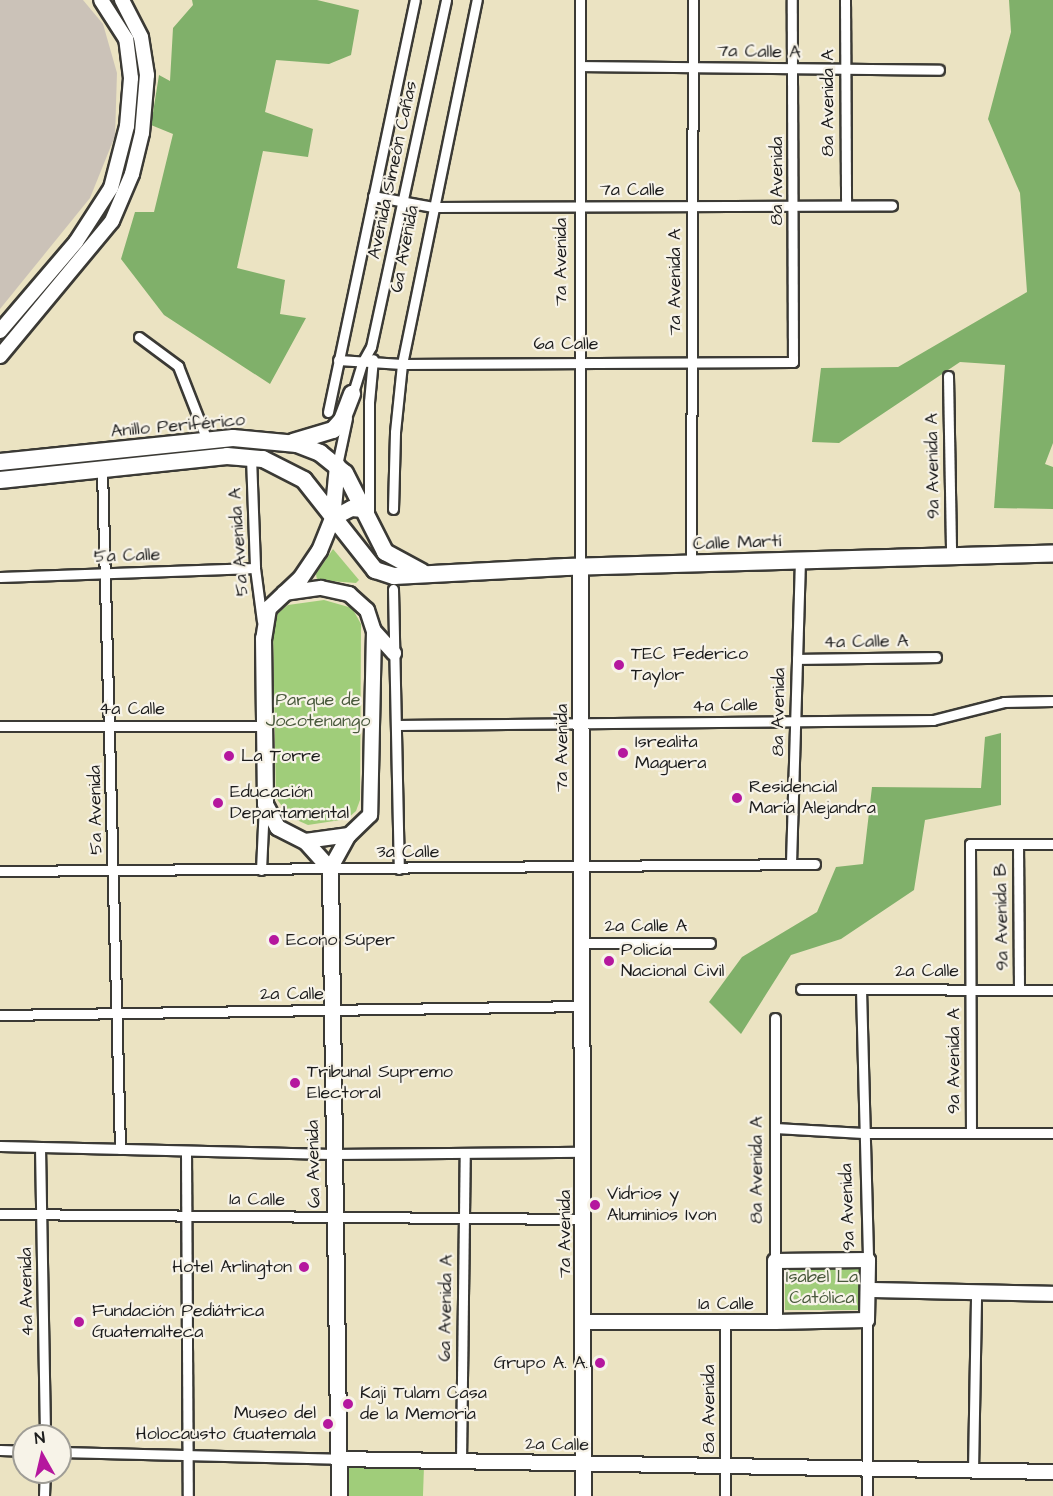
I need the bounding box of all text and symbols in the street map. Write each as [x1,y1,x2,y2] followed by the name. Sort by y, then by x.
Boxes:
[717,40,801,64] street label: 7a Calle A
[817,49,839,157] street label: 8a Avenida A
[364,79,422,261] street label: Avenida Simeón Cañas
[766,137,788,225] street label: 8a Avenida
[600,179,664,201] street label: 7a Calle
[386,204,424,294] street label: 6a Avenida
[550,218,572,306] street label: 7a Avenida
[664,229,686,335] street label: 7a Avenida A
[534,333,598,355] street label: 6a Calle
[110,409,246,443] street label: Anillo Periférico
[921,413,945,519] street label: 9a Avenida A
[224,487,254,597] street label: 5a Avenida A
[692,531,782,555] street label: Calle Martí
[93,544,161,568] street label: 5a Calle
[823,630,909,654] street label: 4a Calle A
[631,644,748,686] place label: TEC Federico Taylor
[612,658,626,672] marker: TEC Federico Taylor
[767,667,791,757] street label: 8a Avenida
[266,690,370,732] park label: Parque de Jocotenango
[692,695,758,717] street label: 4a Calle
[99,698,165,720] street label: 4a Calle
[551,704,573,792] street label: 7a Avenida
[635,732,706,774] place label: Isrealita Maguera
[241,745,321,767] place label: La Torre
[616,746,630,760] marker: Isrealita Maguera
[222,749,236,763] marker: La Torre
[84,765,108,855] street label: 5a Avenida
[749,777,876,820] place label: Residencial María Alejandra
[230,782,349,824] place label: Educación Departamental
[730,791,744,805] marker: Residencial María Alejandra
[211,796,225,810] marker: Educación Departamental
[377,841,439,863] street label: 3a Calle
[990,863,1014,971] street label: 9a Avenida B
[605,915,687,937] street label: 2a Calle A
[286,929,395,951] place label: Econo Súper
[267,933,281,947] marker: Econo Súper
[621,940,724,982] place label: Policía Nacional Civil
[602,954,616,968] marker: Policía Nacional Civil
[895,960,959,982] street label: 2a Calle
[260,983,324,1005] street label: 2a Calle
[943,1008,965,1114] street label: 9a Avenida A
[307,1062,453,1104] place label: Tribunal Supremo Electoral
[288,1076,302,1090] marker: Tribunal Supremo Electoral
[746,1116,768,1224] street label: 8a Avenida A
[302,1120,326,1208] street label: 6a Avenida
[836,1163,860,1251] street label: 9a Avenida
[607,1184,717,1226] place label: Vidrios y Aluminios Ivon
[229,1189,285,1211] street label: 1a Calle
[554,1190,576,1278] street label: 7a Avenida
[588,1198,602,1212] marker: Vidrios y Aluminios Ivon
[15,1247,39,1337] street label: 4a Avenida
[434,1254,458,1362] street label: 6a Avenida A
[172,1256,292,1278] place label: Hotel Arlington
[297,1260,311,1274] marker: Hotel Arlington
[786,1267,858,1310] park label: Isabel La Católica
[698,1293,754,1315] street label: 1a Calle
[92,1301,264,1344] place label: Fundación Pediátrica Guatemalteca
[70,1313,88,1331] marker: Fundación Pediátrica Guatemalteca
[494,1352,588,1374] place label: Grupo A. A.
[593,1356,607,1370] marker: Grupo A. A.
[698,1365,720,1453] street label: 8a Avenida
[360,1383,487,1426] place label: Kaji Tulam Casa de la Memoria
[341,1397,355,1411] marker: Kaji Tulam Casa de la Memoria
[136,1403,316,1446] place label: Museo del Holocausto Guatemala
[321,1417,335,1431] marker: Museo del Holocausto Guatemala
[12,1424,72,1484] north arrow
[33,1427,46,1450] text: N
[525,1434,589,1456] street label: 2a Calle

